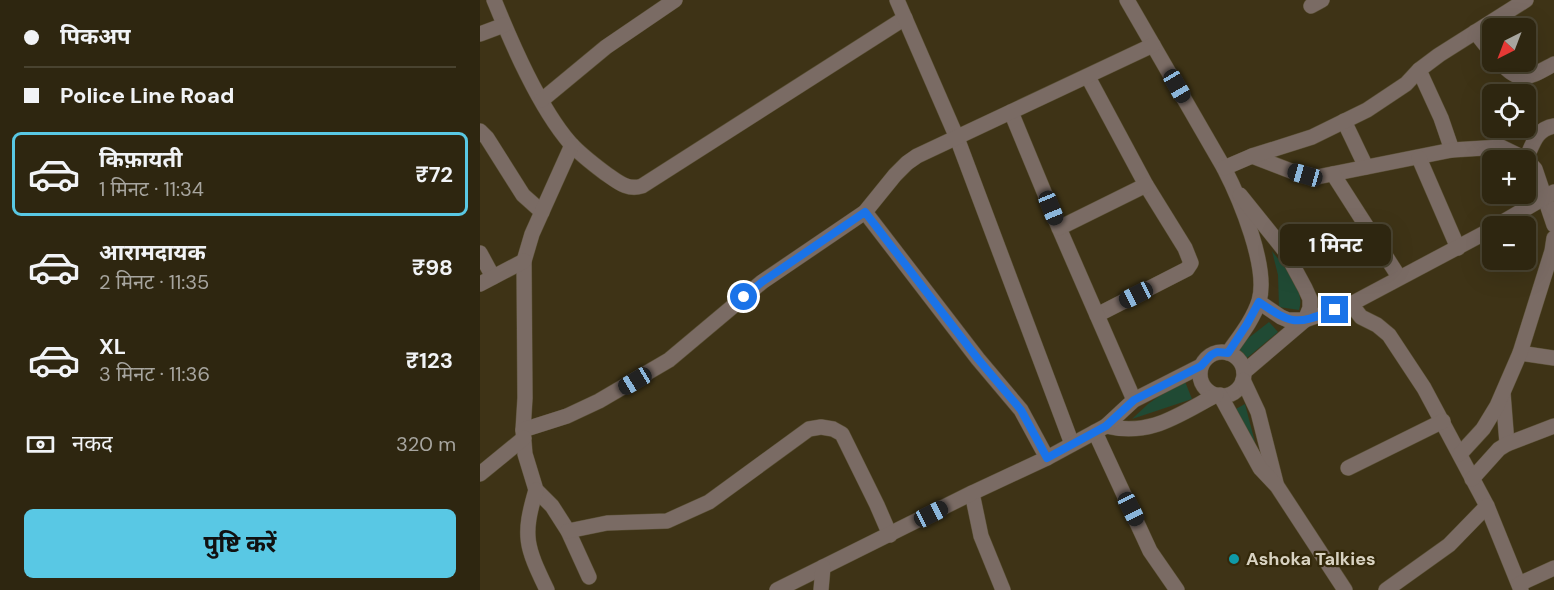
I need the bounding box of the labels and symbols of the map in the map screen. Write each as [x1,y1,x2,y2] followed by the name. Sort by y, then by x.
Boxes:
[1482,18,1536,72] north arrow
[1160,66,1194,106] car
[1285,161,1325,189] car
[1036,188,1066,228] car
[1280,223,1390,265] callout: 1 मिनट
[1116,279,1156,311] car
[730,283,757,310] route start
[1321,296,1348,323] route end
[615,364,655,398] car
[1115,489,1147,529] car
[911,498,951,530] car
[1246,547,1376,571] place label: Ashoka Talkies
[1227,552,1241,566] marker: Ashoka Talkies

